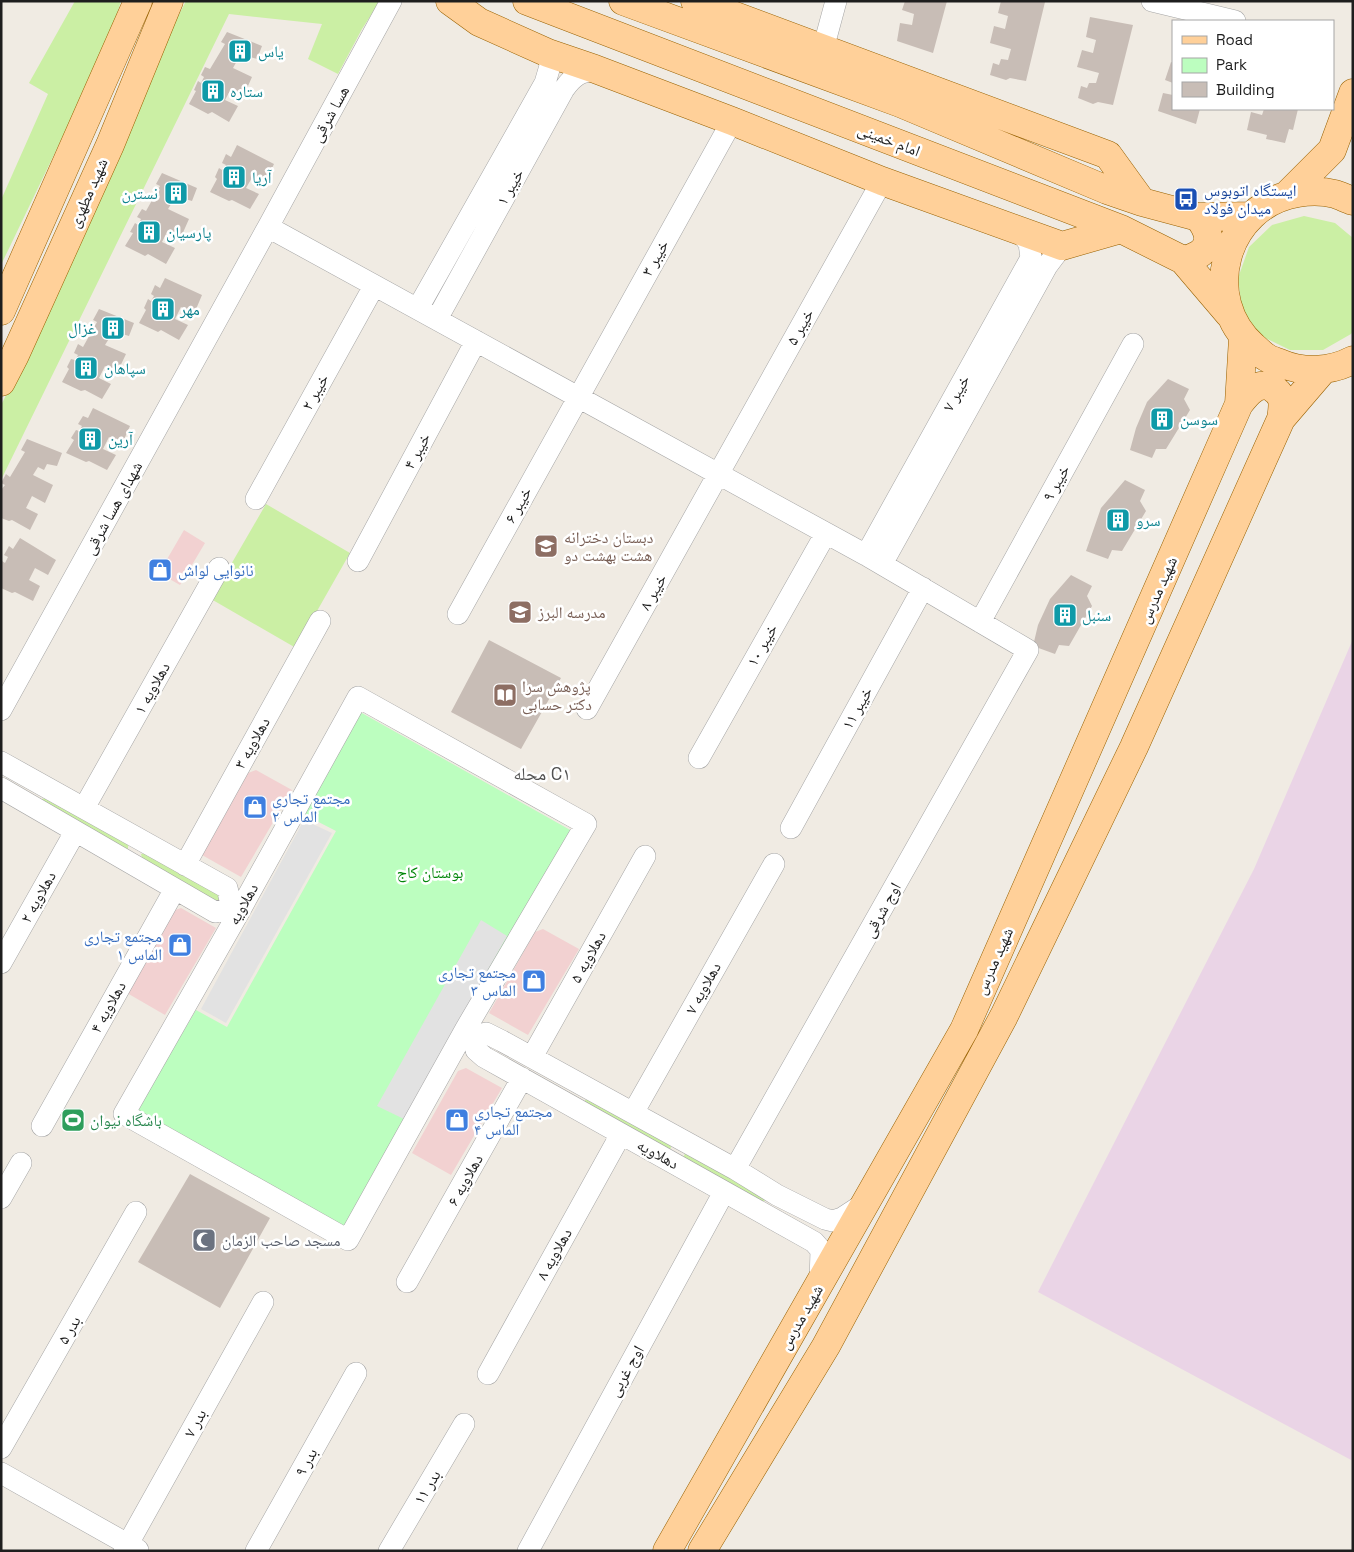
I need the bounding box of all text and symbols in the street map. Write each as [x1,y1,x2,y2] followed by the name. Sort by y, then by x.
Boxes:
[1172,20,1334,110] legend
[1216,30,1253,49] text: Road
[227,38,253,64] building icon: یاس
[258,41,284,62] place label: یاس
[1216,55,1247,74] text: Park
[200,78,226,104] building icon: ستاره
[1216,80,1275,99] text: Building
[230,81,263,102] place label: ستاره
[306,82,354,146] street label: هسا شرقی
[855,118,923,162] street label: امام خمینی
[63,155,113,231] street label: شهید مطهری
[221,164,247,190] building icon: آریا
[492,165,528,209] street label: خیبر ۱
[252,167,272,188] place label: آریا
[163,180,189,206] building icon: نسترن
[1204,180,1297,219] place label: ایستگاه اتوبوس میدان فولاد
[121,183,158,204] place label: نسترن
[1173,186,1199,212] bus stop icon: ایستگاه اتوبوس میدان فولاد
[136,219,162,245] building icon: پارسیان
[166,222,212,243] place label: پارسیان
[637,236,673,280] street label: خیبر ۳
[150,296,176,322] building icon: مهر
[179,299,200,320] place label: مهر
[782,305,818,349] street label: خیبر ۵
[100,315,126,341] building icon: غزال
[68,318,96,339] place label: غزال
[73,355,99,381] building icon: سپاهان
[104,358,146,379] place label: سپاهان
[297,370,333,414] street label: خیبر ۲
[938,371,974,415] street label: خیبر ۷
[1149,406,1175,432] building icon: سوسن
[1180,409,1218,430] place label: سوسن
[77,426,103,452] building icon: آرین
[108,429,134,450] place label: آرین
[399,429,435,473] street label: خیبر ۴
[79,458,147,558] street label: شهدای هسا شرقی
[1038,461,1074,505] street label: خیبر ۹
[500,483,536,527] street label: خیبر ۶
[1105,507,1131,533] building icon: سرو
[1136,510,1160,531] place label: سرو
[564,527,653,566] place label: دبستان دخترانه هشت بهشت دو
[533,533,559,559] school or university icon: دبستان دخترانه هشت بهشت دو
[1134,553,1182,627] street label: شهید مدرس
[147,557,173,583] shop icon: نانوایی لواش
[178,560,254,581] place label: نانوایی لواش
[635,570,671,614] street label: خیبر ۸
[507,599,533,625] school or university icon: مدرسه البرز
[537,602,605,623] place label: مدرسه البرز
[1052,602,1078,628] building icon: سنبل
[1082,605,1111,626] place label: سنبل
[742,620,782,670] street label: خیبر ۱۰
[129,658,175,718] street label: دهلاویه ۱
[522,676,592,715] place label: پژوهش سرا دکتر حسابی
[492,682,518,708] library icon: پژوهش سرا دکتر حسابی
[837,683,877,733] street label: خیبر ۱۱
[229,713,275,773] street label: دهلاویه ۳
[513,762,571,785] district label: محله C۱
[272,788,350,827] place label: مجتمع تجاری الماس ۲
[242,794,268,820] shop icon: مجتمع تجاری الماس ۲
[397,862,463,883] park label: بوستان کاج
[15,867,61,927] street label: دهلاویه ۲
[223,879,263,929] street label: دهلاویه
[858,879,906,941] street label: اوج شرقی
[970,924,1018,998] street label: شهید مدرس
[84,926,162,965] place label: مجتمع تجاری الماس ۱
[565,927,611,987] street label: دهلاویه ۵
[167,932,193,958] shop icon: مجتمع تجاری الماس ۱
[680,958,726,1018] street label: دهلاویه ۷
[438,962,516,1001] place label: مجتمع تجاری الماس ۳
[521,968,547,994] shop icon: مجتمع تجاری الماس ۳
[85,977,131,1037] street label: دهلاویه ۴
[474,1101,552,1140] place label: مجتمع تجاری الماس ۴
[60,1107,86,1133] sports icon: باشگاه نیوان
[444,1107,470,1133] shop icon: مجتمع تجاری الماس ۴
[90,1110,162,1131] place label: باشگاه نیوان
[633,1134,683,1174] street label: دهلاویه
[442,1150,488,1210] street label: دهلاویه ۶
[531,1224,577,1284] street label: دهلاویه ۸
[191,1227,217,1253] mosque icon: مسجد صاحب الزمان
[222,1230,341,1251] place label: مسجد صاحب الزمان
[774,1281,828,1353] street label: شهید مدرس
[53,1312,85,1348] street label: بدر ۵
[603,1342,649,1400] street label: اوج غربی
[179,1405,211,1441] street label: بدر ۷
[290,1444,322,1480] street label: بدر ۹
[409,1466,445,1508] street label: بدر ۱۱

